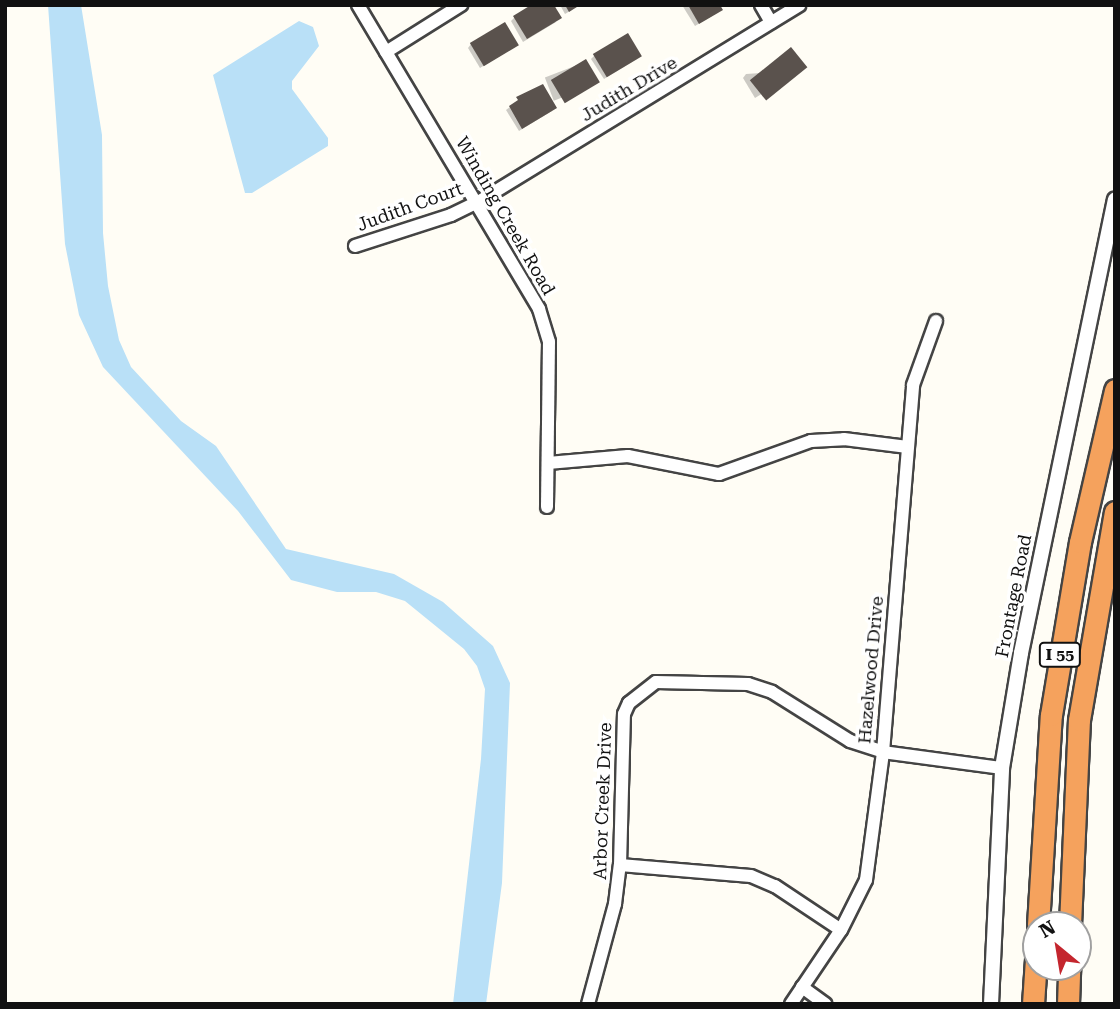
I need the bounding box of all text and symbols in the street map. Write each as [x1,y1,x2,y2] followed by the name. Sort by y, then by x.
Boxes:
[577,52,681,126] street label: Judith Drive
[451,133,559,299] street label: Winding Creek Road
[354,178,466,236] street label: Judith Court
[991,532,1037,660] street label: Frontage Road
[854,595,888,745] street label: Hazelwood Drive
[1037,642,1083,668] road number: I 55
[589,722,617,880] street label: Arbor Creek Drive
[1022,911,1092,981] north arrow
[1035,915,1059,943] text: N

